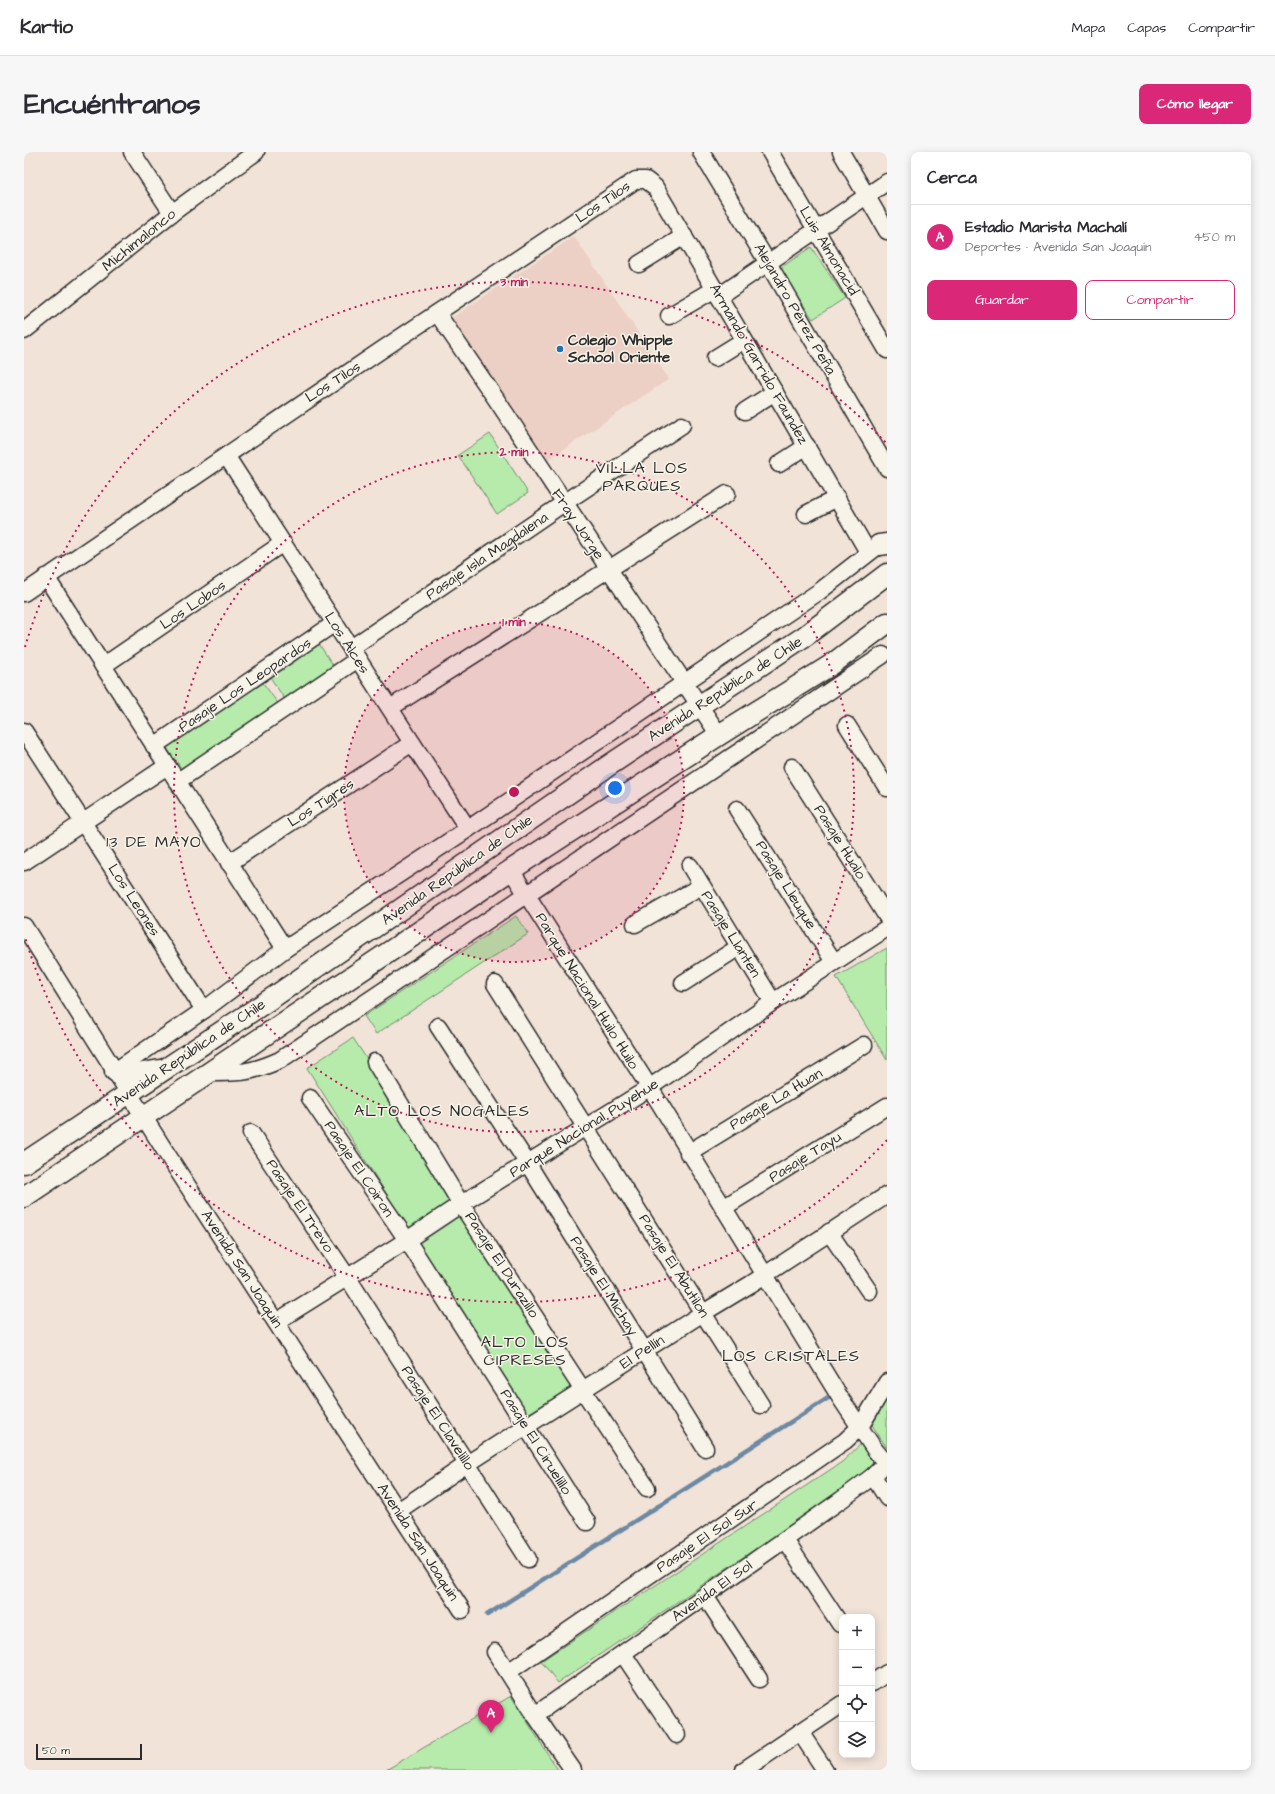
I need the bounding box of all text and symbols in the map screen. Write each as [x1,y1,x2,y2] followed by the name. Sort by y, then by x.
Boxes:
[20,14,73,41] text: Kartio
[1072,18,1105,38] text: Mapa
[1127,18,1166,38] text: Capas
[1188,18,1255,38] text: Compartir
[1139,84,1251,124] button: Cómo llegar
[24,85,200,124] text: Encuéntranos
[927,166,977,190] text: Cerca
[571,176,635,228] street label: Los Tilos
[98,203,181,276] street label: Michimalonco
[794,203,864,300] street label: Luis Almonacid
[965,217,1127,238] text: Estadio Marista Machalí
[936,228,944,246] text: A
[1193,228,1235,246] text: 450 m
[965,238,1152,256] text: Deportes · Avenida San Joaquín
[749,239,841,379] street label: Alejandro Pérez Peña
[499,274,528,291] text: 3 min
[704,280,814,449] street label: Armando Garrido Faundez
[927,280,1077,320] button: Guardar
[1085,280,1235,320] button: Compartir
[567,330,673,368] place label: Colegio Whipple School Oriente
[555,344,565,354] marker: Colegio Whipple School Oriente
[301,356,365,408] street label: Los Tilos
[499,444,528,461] text: 2 min
[596,457,688,497] district label: VILLA LOS PARQUES
[546,485,609,564] street label: Fray Jorge
[422,507,553,606] street label: Pasaje Isla Magdalena
[156,575,231,635] street label: Los Lobos
[319,608,375,678] street label: Los Alces
[502,614,526,631] text: 1 min
[644,631,806,747] street label: Avenida República de Chile
[174,632,316,737] street label: Pasaje Los Leopardos
[284,773,359,833] street label: Los Tigres
[605,778,625,798] your location
[507,785,521,799] centre of rings
[809,801,872,884] street label: Pasaje Hualo
[377,810,537,930] street label: Avenida República de Chile
[106,831,202,853] district label: 13 DE MAYO
[750,837,822,933] street label: Pasaje Lleuque
[103,860,166,941] street label: Los Leones
[696,887,766,982] street label: Pasaje Llanten
[530,909,644,1074] street label: Parque Nacional Huilo Huilo
[108,994,270,1112] street label: Avenida República de Chile
[726,1063,827,1135] street label: Pasaje La Huan
[505,1073,663,1183] street label: Parque Nacional Puyehue
[354,1100,530,1122] district label: ALTO LOS NOGALES
[319,1117,399,1222] street label: Pasaje El Coiron
[765,1126,846,1188] street label: Pasaje Tayu
[261,1155,339,1257] street label: Pasaje El Trevo
[196,1206,288,1332] street label: Avenida San Joaquín
[460,1208,544,1323] street label: Pasaje El Durazillo
[634,1210,715,1322] street label: Pasaje El Abutilon
[564,1232,643,1340] street label: Pasaje El Michay
[616,1329,669,1374] street label: El Pellín
[481,1331,569,1371] district label: ALTO LOS CIPRESES
[722,1345,860,1367] district label: LOS CRISTALES
[396,1362,480,1475] street label: Pasaje El Clavelillo
[495,1385,577,1499] street label: Pasaje El Ciruelillo
[372,1479,464,1605] street label: Avenida San Joaquín
[652,1494,762,1578] street label: Pasaje El Sol Sur
[667,1555,757,1627] street label: Avenida El Sol
[839,1614,875,1758] map controls
[839,1614,875,1650] button: +
[839,1650,875,1686] button: −
[839,1686,875,1722] button: locate
[478,1700,504,1733] pin: A
[839,1722,875,1758] button: layers
[36,1742,142,1761] scale bar
[42,1743,70,1758] text: 50 m

